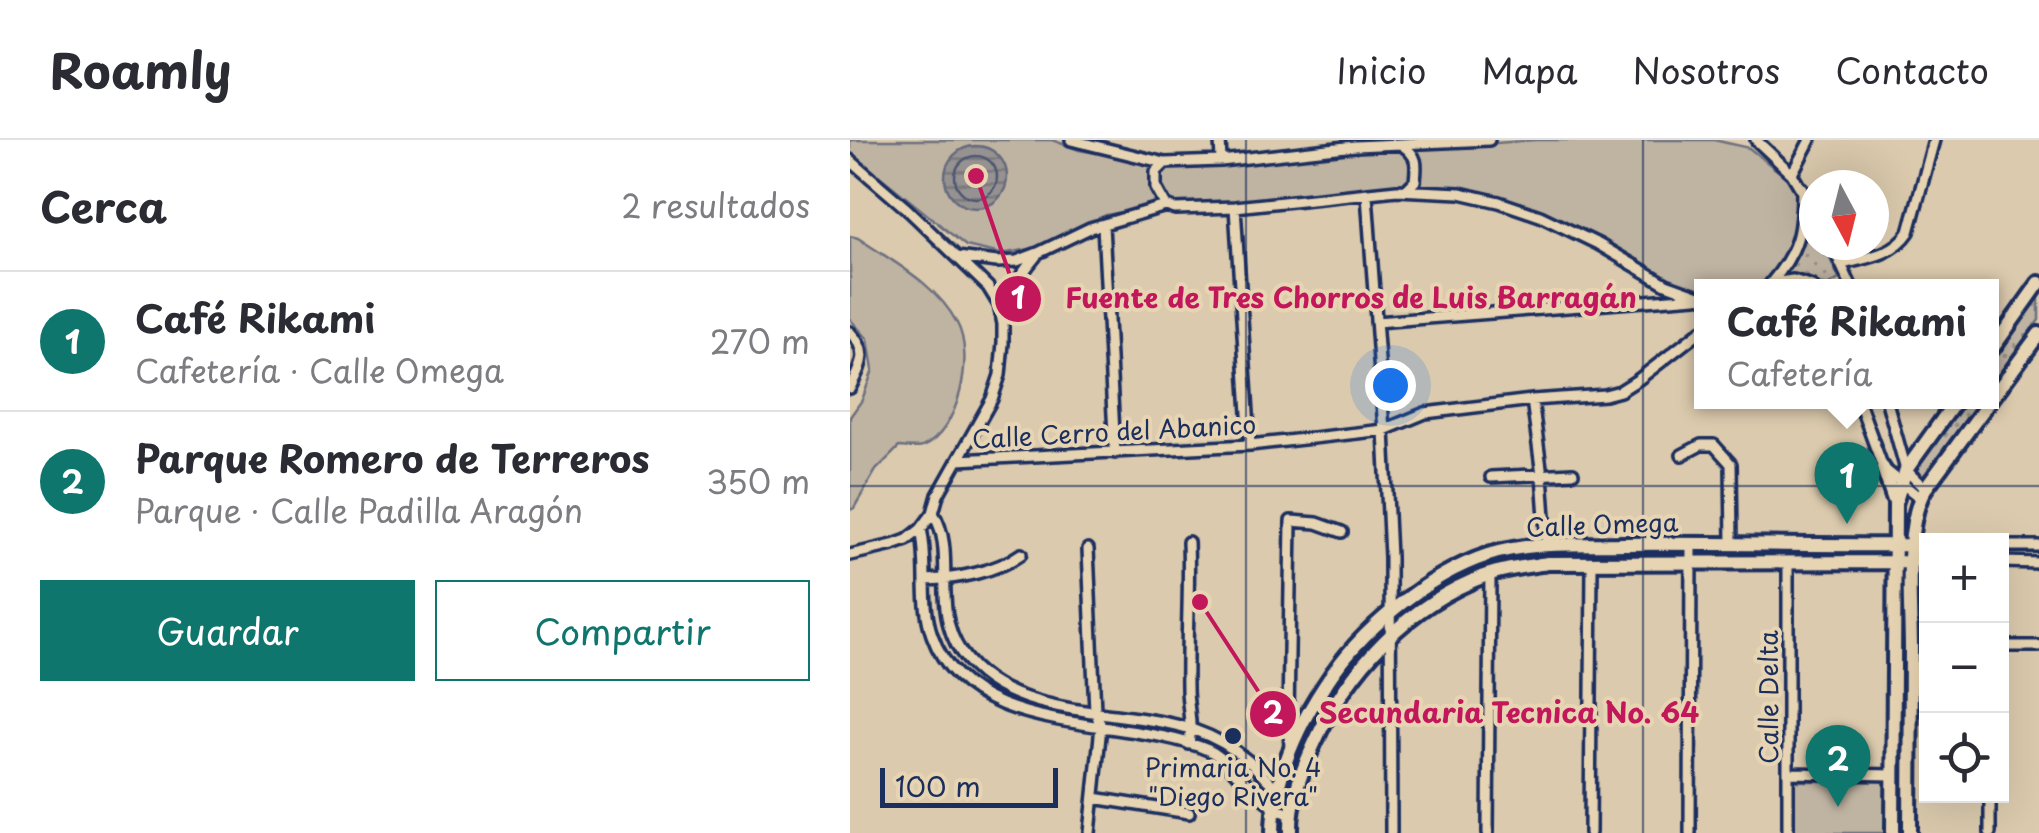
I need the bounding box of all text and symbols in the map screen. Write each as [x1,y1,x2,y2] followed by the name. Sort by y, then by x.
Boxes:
[50,33,232,105] text: Roamly
[1336,43,1426,96] text: Inicio
[1481,43,1578,96] text: Mapa
[1633,43,1780,96] text: Nosotros
[1835,43,1989,96] text: Contacto
[1799,170,1889,260] north arrow
[40,174,167,237] text: Cerca
[621,181,810,229] text: 2 resultados
[993,270,1660,328] callout: Fuente de Tres Chorros de Luis Barragán
[1011,274,1025,319] text: 1
[1065,275,1637,318] text: Fuente de Tres Chorros de Luis Barragán
[1694,279,1999,409] popup
[135,289,375,346] text: Café Rikami
[1727,292,1966,349] text: Café Rikami
[65,317,80,365] text: 1
[710,317,810,365] text: 270 m
[135,346,504,394] text: Cafetería · Calle Omega
[1727,349,1872,397] text: Cafetería
[1365,360,1416,411] your location
[971,405,1257,457] street label: Calle Cerro del Abanico
[135,429,650,486] text: Parque Romero de Terreros
[1814,442,1880,524] pin: 1
[61,457,84,505] text: 2
[706,457,810,505] text: 350 m
[135,486,583,534] text: Parque · Calle Padilla Aragón
[1525,502,1679,546] street label: Calle Omega
[1919,533,2009,803] map controls
[1919,533,2009,623] button: +
[40,580,415,681] button: Guardar
[435,580,810,681] button: Compartir
[1919,623,2009,713] button: −
[1749,630,1787,764] street label: Calle Delta
[1248,685,1719,743] callout: Secundaria Tecnica No. 64
[1262,689,1284,734] text: 2
[1319,690,1699,733] text: Secundaria Tecnica No. 64
[1919,713,2009,803] button: locate
[1806,724,1870,807] pin: 2
[1222,725,1244,747] marker: Primaria No. 4 "Diego Rivera"
[1145,748,1321,815] place label: Primaria No. 4 "Diego Rivera"
[880,763,1058,808] scale bar
[895,764,981,807] text: 100 m

